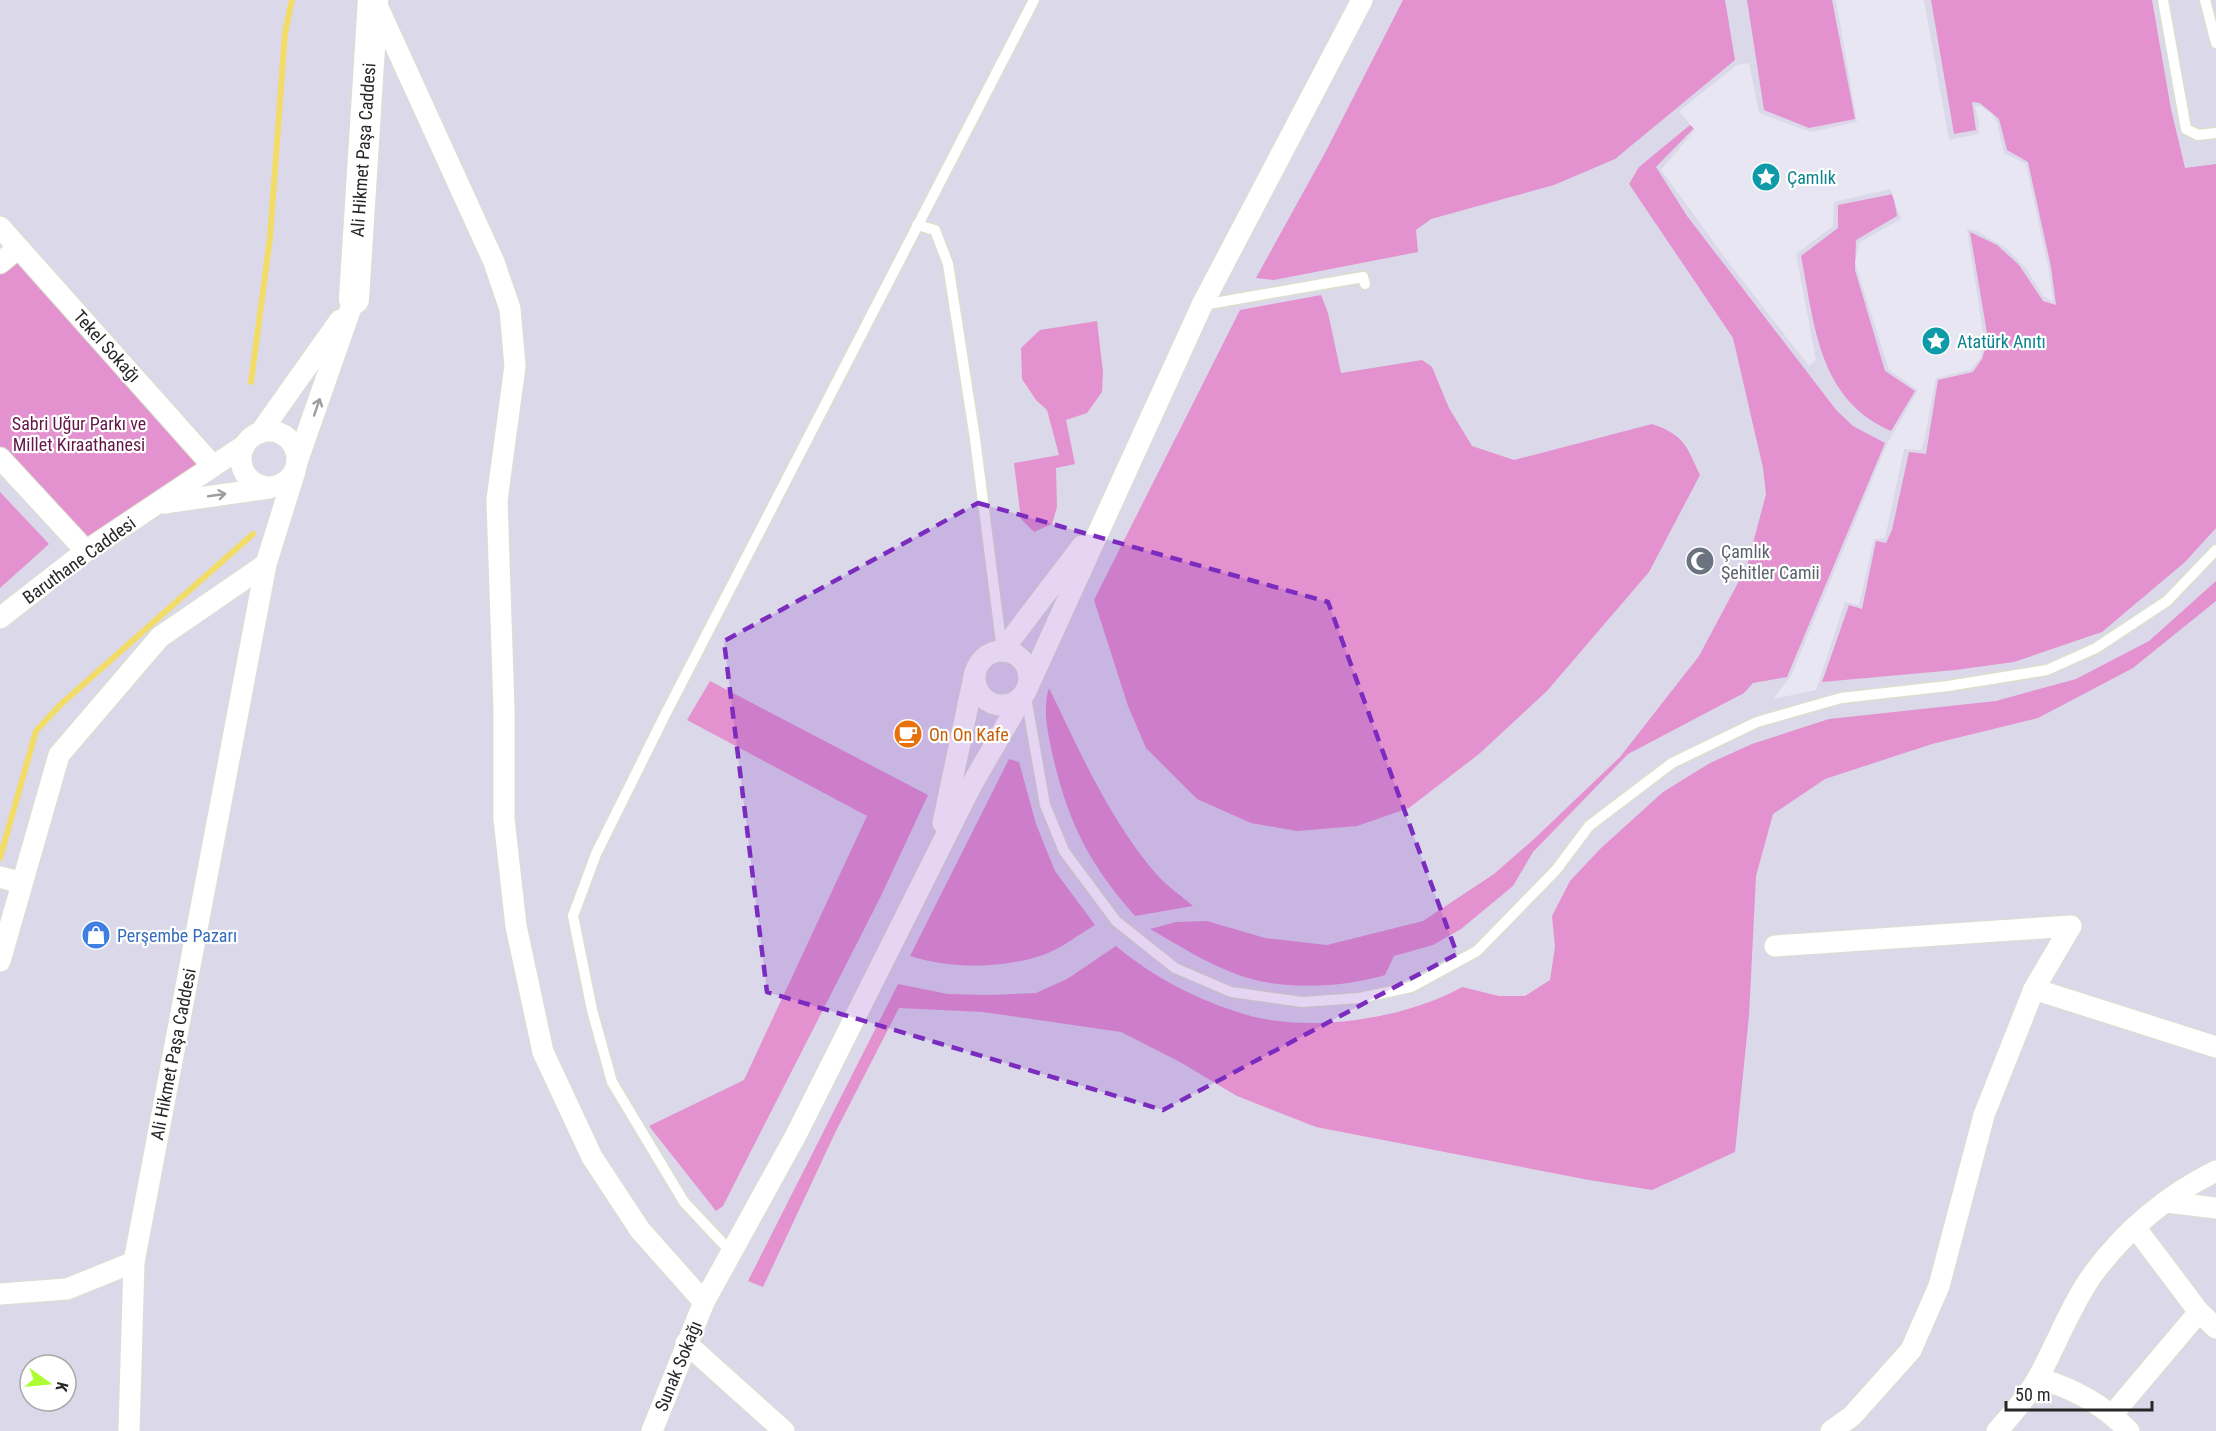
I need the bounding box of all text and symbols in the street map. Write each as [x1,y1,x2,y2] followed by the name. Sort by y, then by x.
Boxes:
[346,62,380,238] street label: Ali Hikmet Paşa Caddesi
[1750,161,1782,193] place icon: Çamlık
[1787,167,1836,188] place label: Çamlık
[69,306,145,386] street label: Tekel Sokağı
[1920,325,1952,357] place icon: Atatürk Anıtı
[1957,331,2046,352] place label: Atatürk Anıtı
[312,398,323,417] one-way arrow
[12,413,146,455] park label: Sabri Uğur Parkı ve Millet Kıraathanesi
[207,490,226,501] one-way arrow
[19,512,139,608] street label: Baruthane Caddesi
[1721,541,1820,583] place label: Çamlık Şehitler Camii
[1684,545,1716,577] mosque icon: Çamlık Şehitler Camii
[892,718,924,750] cafe icon: On On Kafe
[929,724,1009,745] place label: On On Kafe
[80,919,112,951] shop icon: Perşembe Pazarı
[117,925,237,946] place label: Perşembe Pazarı
[146,966,200,1142] street label: Ali Hikmet Paşa Caddesi
[650,1318,706,1414] street label: Sunak Sokağı
[18,1353,78,1413] north arrow
[2006,1374,2152,1412] scale bar
[52,1380,72,1394] text: K
[2015,1384,2050,1405] text: 50 m

